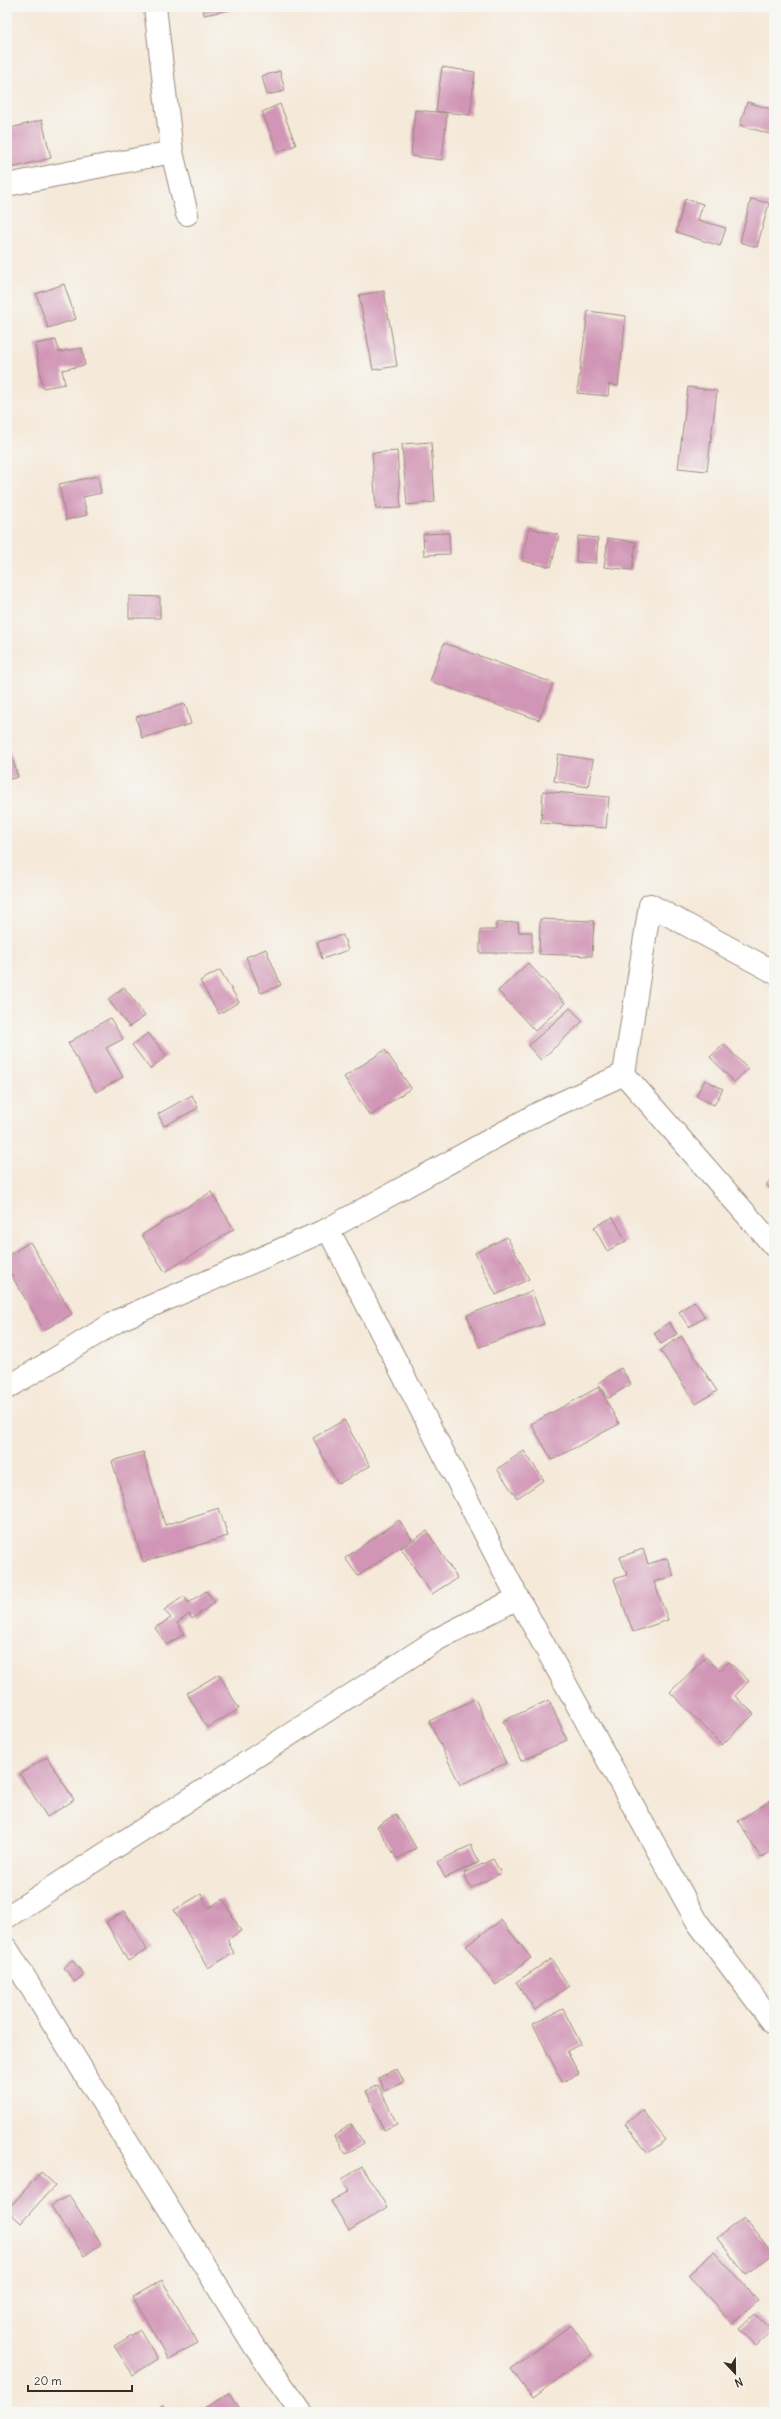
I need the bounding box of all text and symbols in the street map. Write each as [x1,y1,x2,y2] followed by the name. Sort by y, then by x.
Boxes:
[715,2353,755,2393] north arrow
[28,2367,132,2393] scale bar
[34,2373,62,2388] text: 20 m
[733,2374,745,2390] text: N

